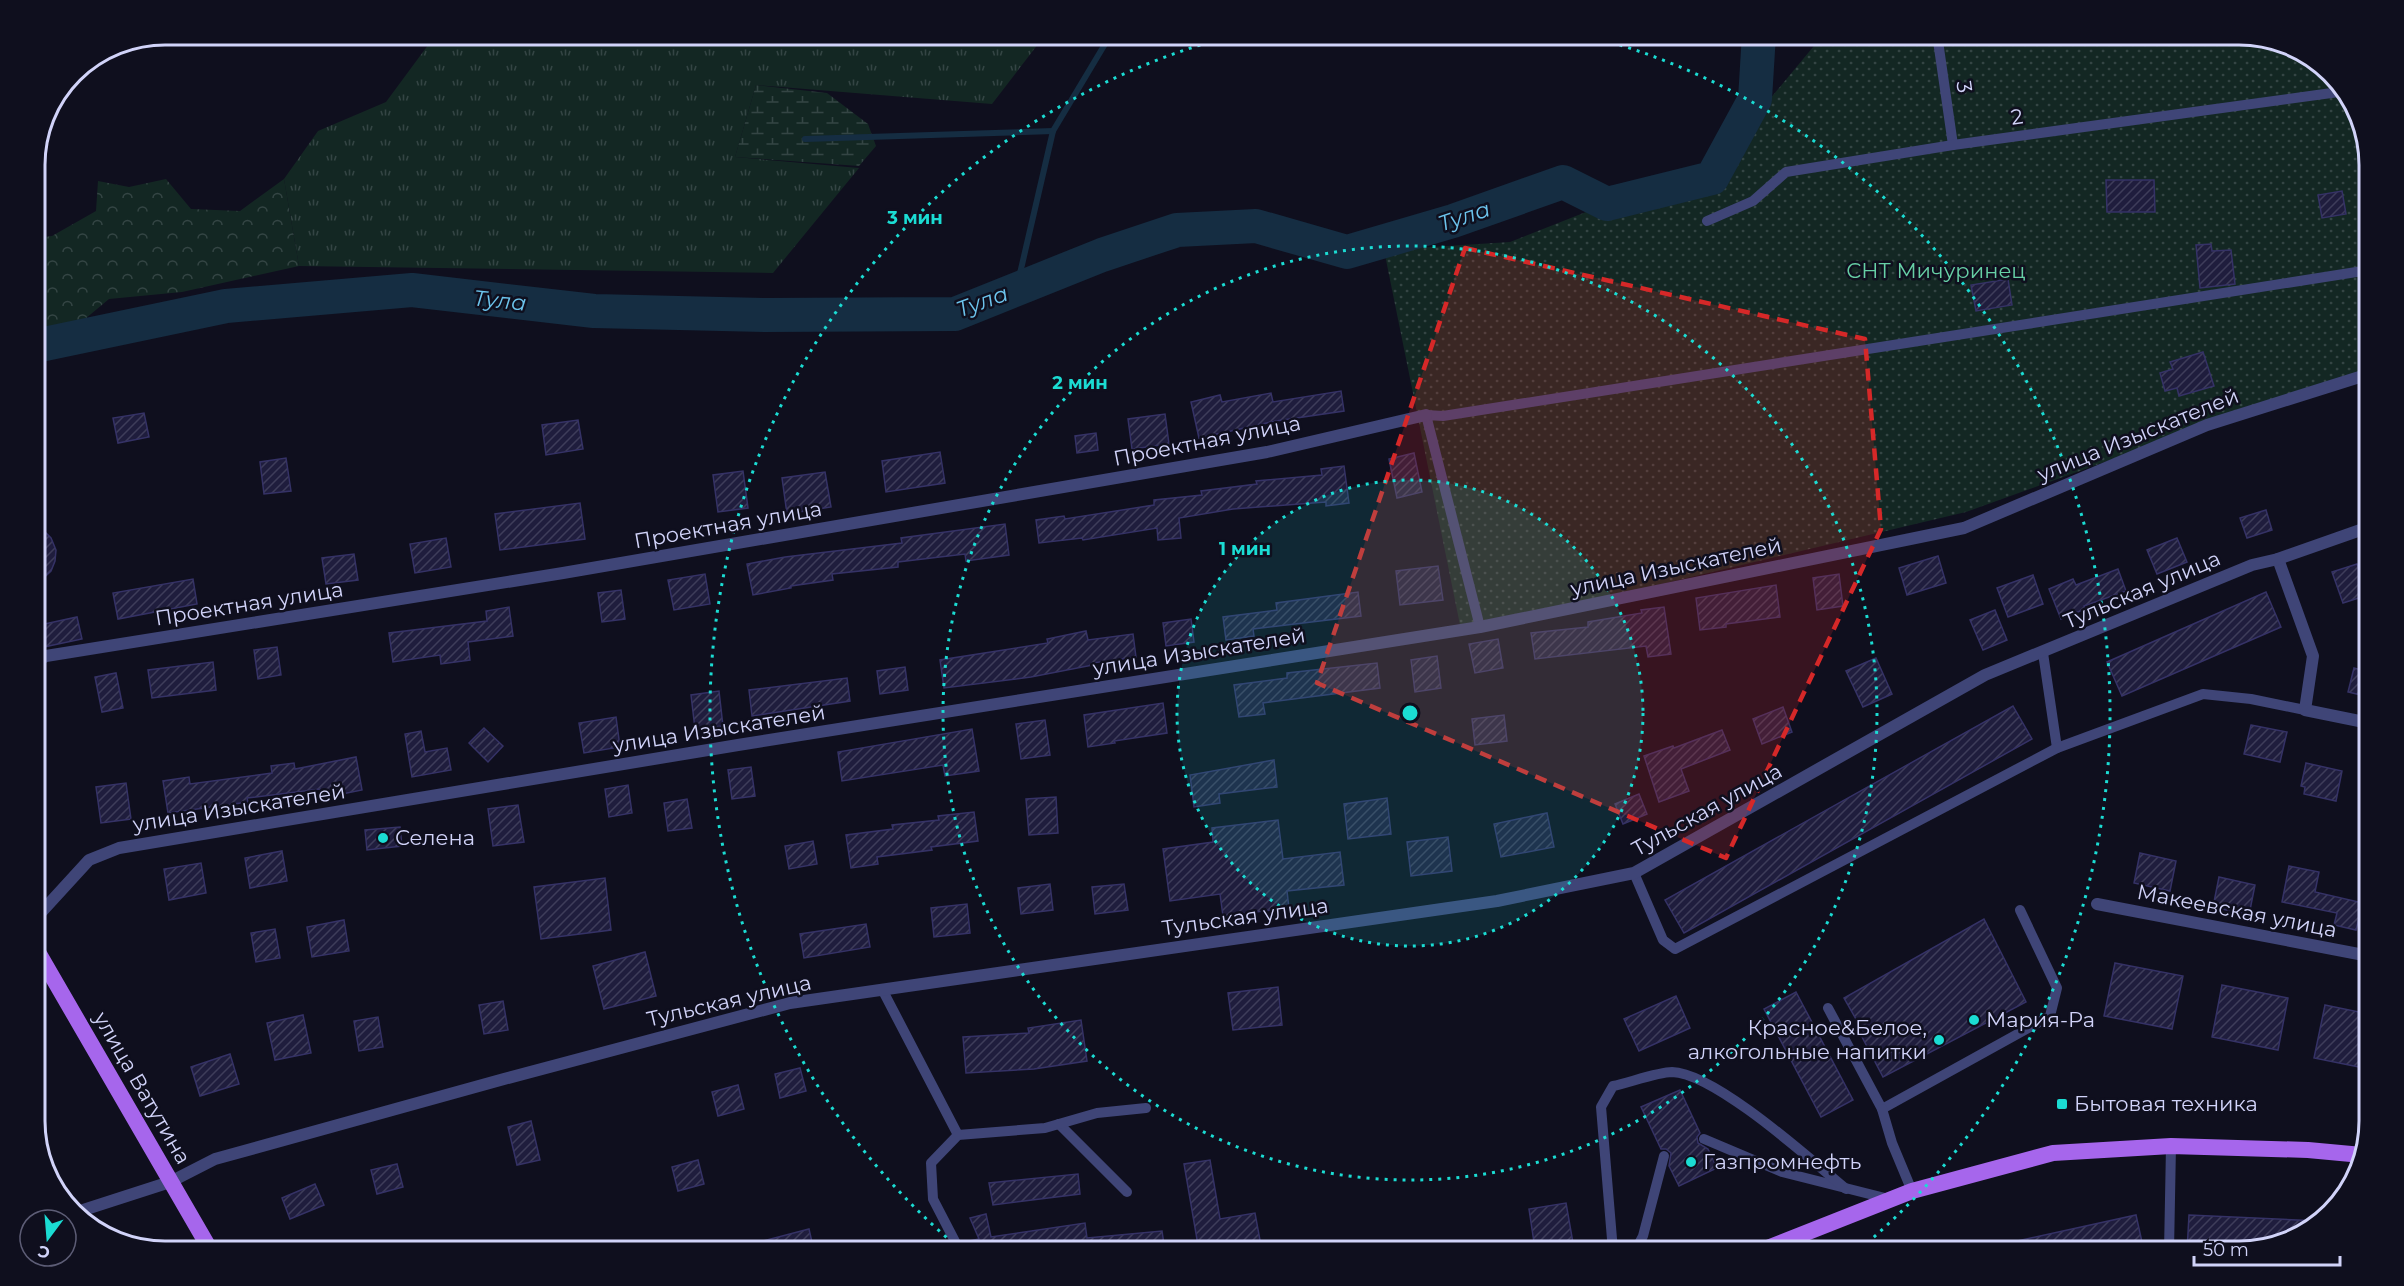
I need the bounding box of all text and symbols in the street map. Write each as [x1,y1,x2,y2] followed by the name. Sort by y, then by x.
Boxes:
[1951,79,1978,95] street label: 3
[2009,103,2025,130] street label: 2
[1435,195,1494,238] water label: Тула
[886,207,943,229] text: 3 мин
[1846,258,2026,283] park label: СНТ Мичуринец
[953,280,1012,323] water label: Тула
[472,284,528,317] water label: Тула
[1052,372,1108,394] text: 2 мин
[2033,383,2242,487] street label: улица Изыскателей
[1111,410,1303,471] street label: Проектная улица
[632,496,824,553] street label: Проектная улица
[1567,532,1784,601] street label: улица Изыскателей
[1219,538,1271,560] text: 1 мин
[2060,545,2224,634] street label: Тульская улица
[153,576,345,631] street label: Проектная улица
[1090,622,1307,681] street label: улица Изыскателей
[610,699,827,758] street label: улица Изыскателей
[1400,703,1420,723] centre of rings
[1627,758,1786,861] street label: Тульская улица
[130,778,347,837] street label: улица Изыскателей
[395,825,475,850] place label: Селена
[376,831,390,845] marker: Селена
[2135,879,2339,942] street label: Макеевская улица
[1160,892,1330,941] street label: Тульская улица
[644,969,813,1032] street label: Тульская улица
[88,1006,196,1168] street label: улица Ватутина
[1986,1007,2095,1032] place label: Мария-Ра
[1967,1013,1981,1027] marker: Мария-Ра
[1688,1015,1927,1064] place label: Красное&Белое, алкогольные напитки
[1932,1033,1946,1047] marker: Красное&Белое, алкогольные напитки
[2074,1091,2258,1116] place label: Бытовая техника
[2055,1097,2069,1111] marker: Бытовая техника
[1703,1149,1862,1174] place label: Газпромнефть
[1684,1155,1698,1169] marker: Газпромнефть
[18,1208,78,1268] north arrow
[2194,1229,2340,1267] scale bar
[2203,1239,2249,1261] text: 50 m
[35,1241,52,1263] text: С

